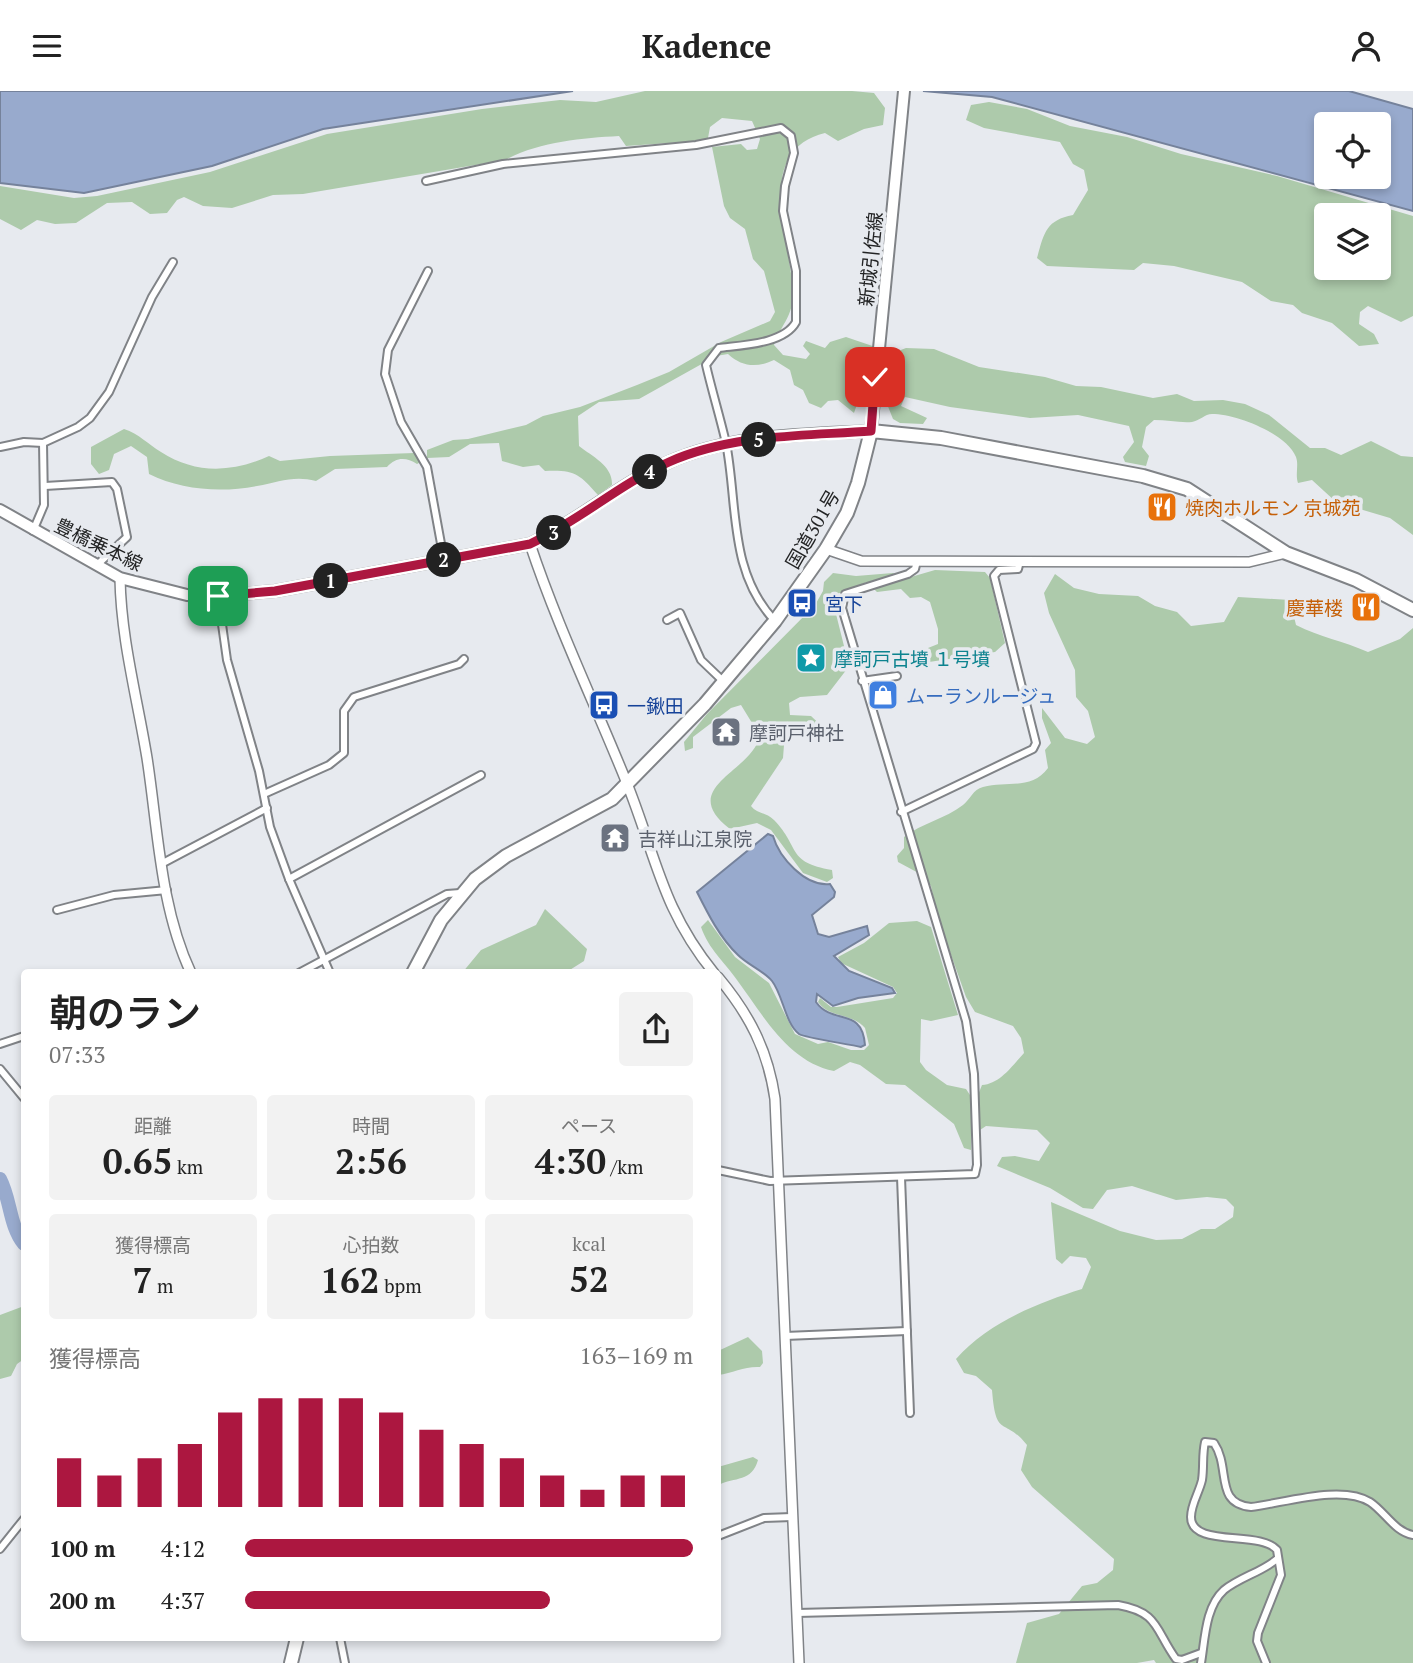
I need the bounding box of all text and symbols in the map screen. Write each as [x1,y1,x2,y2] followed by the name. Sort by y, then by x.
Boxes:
[642,25,771,67] text: Kadence
[28,27,66,65] icon: menu
[1347,27,1385,65] icon: person
[1314,112,1391,280] map controls
[1314,112,1391,189] button: locate
[1314,203,1391,280] button: layers
[853,210,887,308] street label: 新城引佐線
[845,347,905,407] pin
[856,358,894,396] icon: check
[742,423,776,457] pin: 5
[753,427,764,452] text: 5
[632,455,668,489] pin: 4
[644,459,655,484] text: 4
[779,485,845,573] street label: 国道301号
[1145,490,1179,524] restaurant icon: 焼肉ホルモン 京城苑
[1185,495,1361,520] place label: 焼肉ホルモン 京城苑
[51,512,147,576] street label: 豊橋乗本線
[536,515,572,551] pin: 3
[548,520,559,545] text: 3
[426,543,462,577] pin: 2
[438,547,449,572] text: 2
[314,563,348,599] pin: 1
[188,566,248,626] pin
[325,568,336,593] text: 1
[199,577,237,615] icon: arrive
[785,586,819,620] bus stop icon: 宮下
[1349,590,1383,624] restaurant icon: 慶華楼
[825,591,863,616] place label: 宮下
[1286,595,1343,620] place label: 慶華楼
[794,641,828,675] place icon: 摩訶戸古墳 １号墳
[834,646,991,671] place label: 摩訶戸古墳 １号墳
[866,678,900,712] shop icon: ムーランルージュ
[906,683,1056,708] place label: ムーランルージュ
[587,688,621,722] bus stop icon: 一鍬田
[627,693,684,718] place label: 一鍬田
[709,715,743,749] temple icon: 摩訶戸神社
[749,720,844,745] place label: 摩訶戸神社
[598,821,632,855] temple icon: 吉祥山江泉院
[638,826,752,851] place label: 吉祥山江泉院
[49,988,201,1038] text: 朝のラン
[619,992,693,1066] button: share
[49,1039,106,1070] text: 07:33
[134,1113,172,1138] text: 距離
[352,1113,390,1138] text: 時間
[561,1113,617,1138] text: ペース
[103,1138,172,1184] text: 0.65
[335,1138,407,1184] text: 2:56
[535,1138,606,1184] text: 4:30
[172,1154,203,1179] text: km
[606,1154,643,1179] text: /km
[572,1231,606,1256] text: kcal
[115,1232,191,1257] text: 獲得標高
[342,1232,400,1257] text: 心拍数
[569,1256,609,1302] text: 52
[133,1257,152,1303] text: 7
[320,1257,380,1303] text: 162
[152,1273,173,1298] text: m
[380,1273,422,1298] text: bpm
[580,1340,693,1371] text: 163–169 m
[49,1343,141,1374] text: 獲得標高
[49,1533,115,1564] text: 100 m
[161,1533,205,1564] text: 4:12
[49,1585,115,1616] text: 200 m
[161,1585,205,1616] text: 4:37

